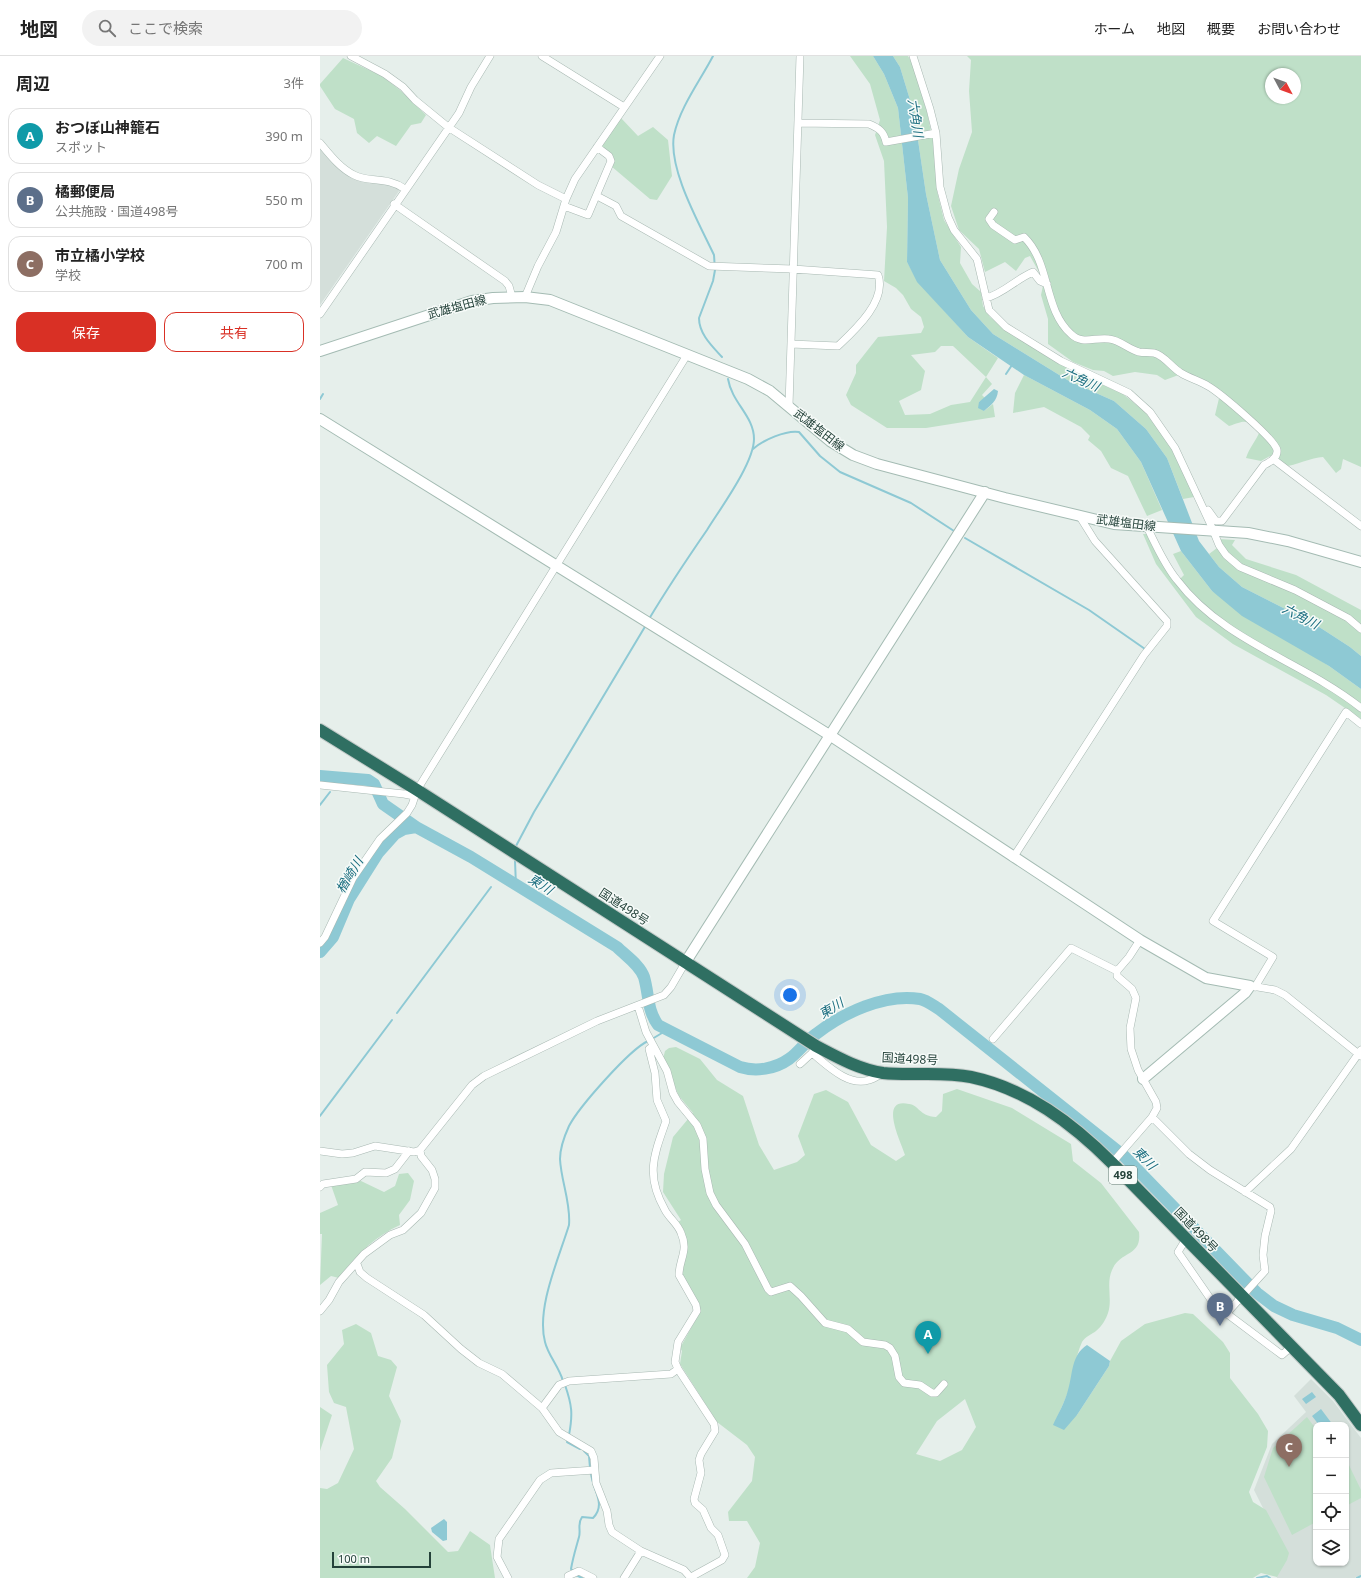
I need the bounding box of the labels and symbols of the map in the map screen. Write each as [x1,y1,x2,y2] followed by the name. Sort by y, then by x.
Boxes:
[1265,68,1301,104] north arrow
[904,97,928,141] water label: 六角川
[426,291,488,322] street label: 武雄塩田線
[1060,363,1104,396] water label: 六角川
[790,404,848,455] street label: 武雄塩田線
[1095,510,1157,535] street label: 武雄塩田線
[1280,599,1324,634] water label: 六角川
[331,852,368,896] water label: 楢崎川
[525,869,558,900] water label: 東川
[596,884,653,929] street label: 国道498号
[780,985,800,1005] your location
[815,993,848,1022] water label: 東川
[881,1049,939,1068] street label: 国道498号
[1129,1142,1162,1175] water label: 東川
[1109,1166,1137,1184] road number: 498
[1171,1203,1222,1256] street label: 国道498号
[1207,1293,1233,1326] pin: B
[915,1321,941,1354] pin: A
[1276,1434,1302,1467] pin: C
[332,1550,431,1569] scale bar

